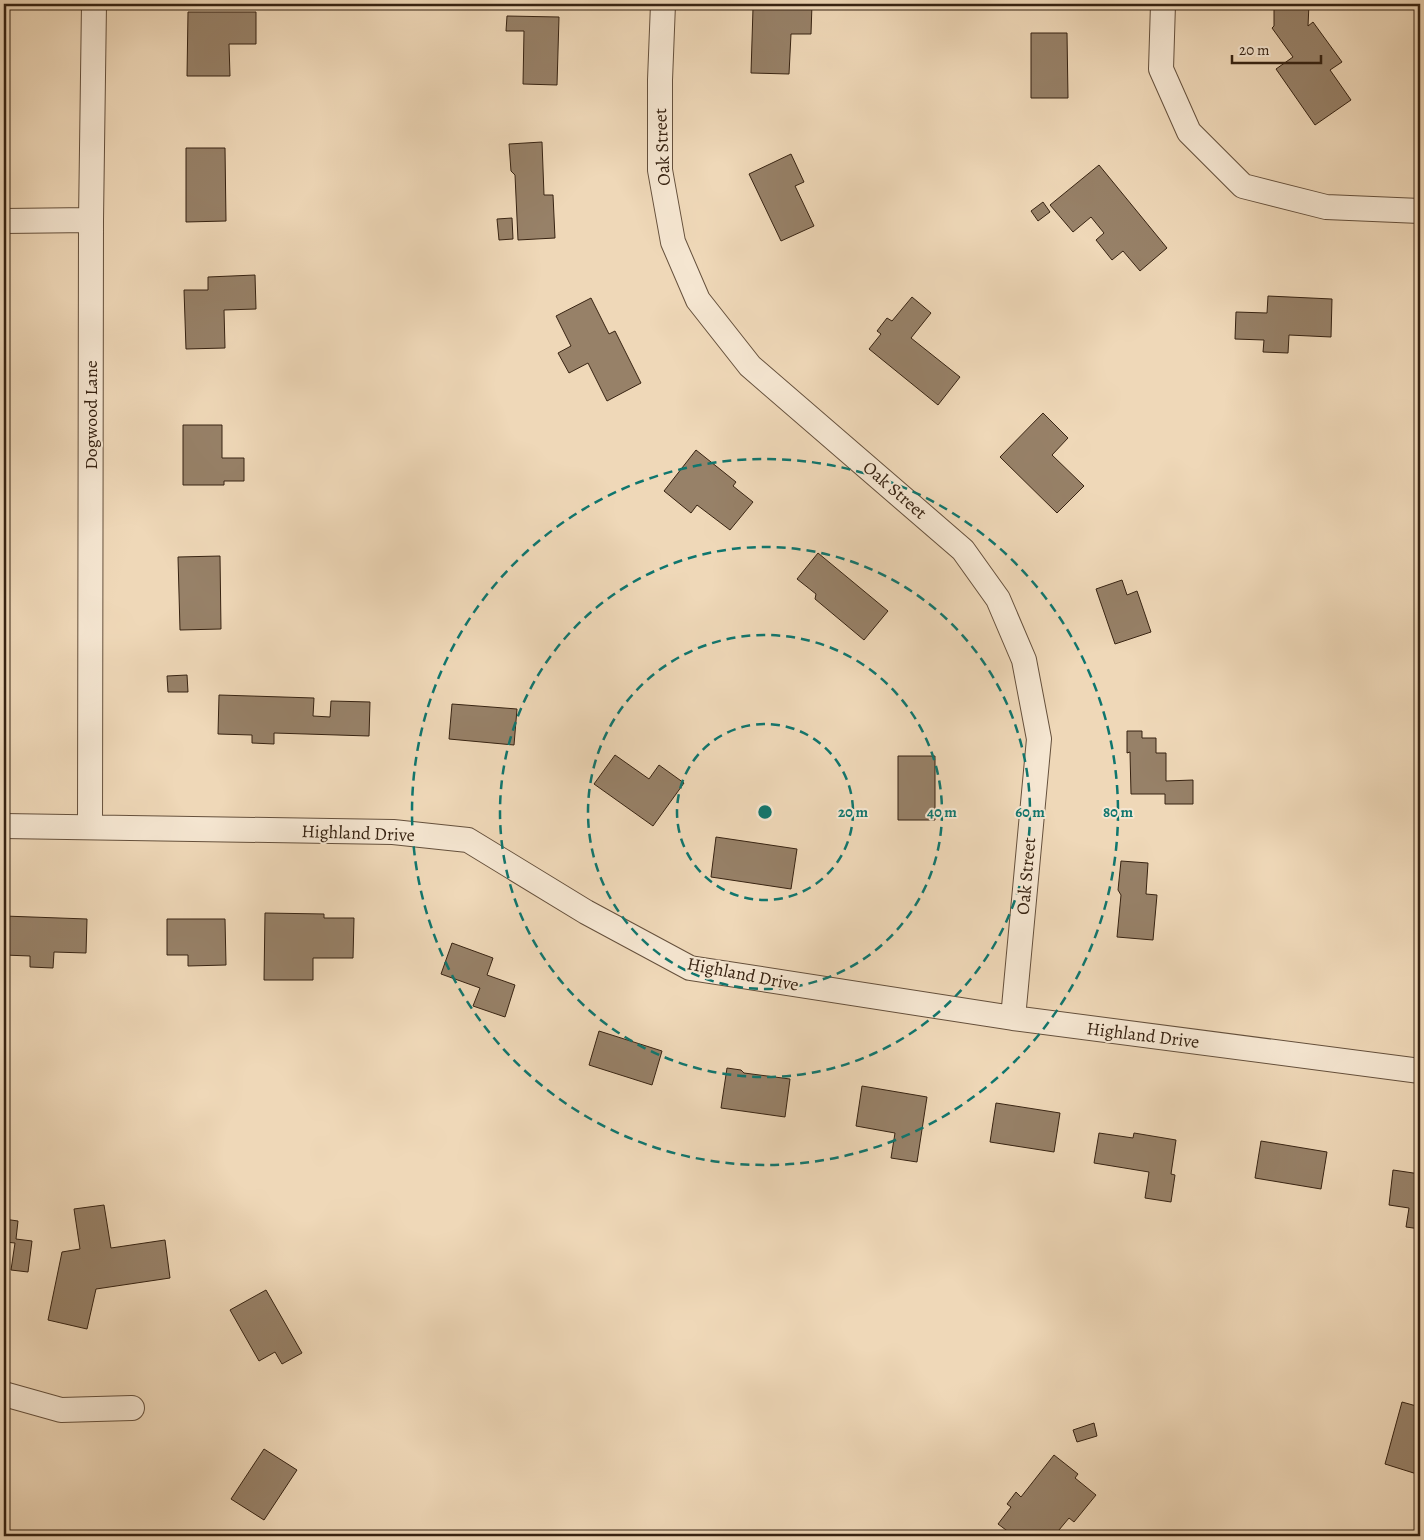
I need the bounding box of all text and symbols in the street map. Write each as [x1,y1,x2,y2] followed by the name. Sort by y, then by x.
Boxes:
[1232,32,1320,64] scale bar
[1239,40,1270,60] text: 20 m
[648,108,676,186] street label: Oak Street
[79,360,103,470] street label: Dogwood Lane
[858,455,932,525] street label: Oak Street
[838,802,868,822] text: 20 m
[927,802,957,822] text: 40 m
[1015,802,1045,822] text: 60 m
[1103,802,1133,822] text: 80 m
[756,803,774,821] centre of rings
[301,819,415,847] street label: Highland Drive
[1011,836,1041,916] street label: Oak Street
[685,951,801,997] street label: Highland Drive
[1085,1016,1201,1054] street label: Highland Drive

